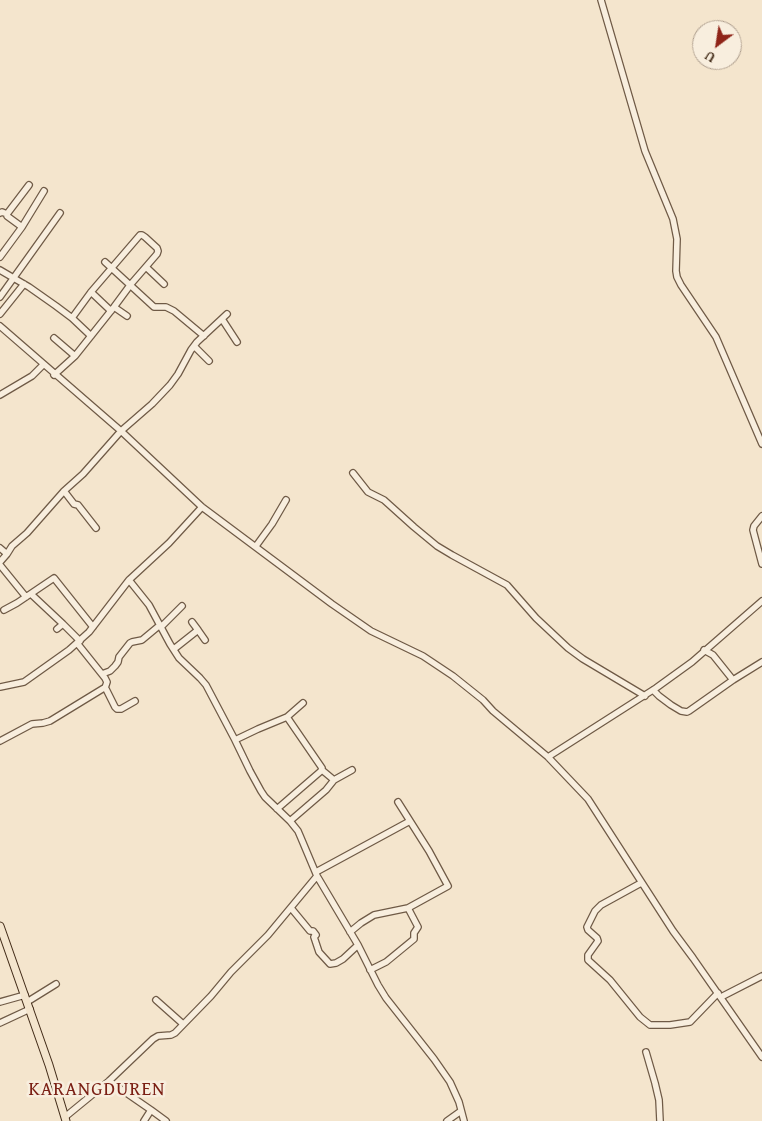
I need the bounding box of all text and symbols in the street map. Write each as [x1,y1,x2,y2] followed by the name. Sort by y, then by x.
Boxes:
[692,20,742,70] north arrow
[701,46,719,68] text: U
[27,1079,167,1101] district label: KARANGDUREN

